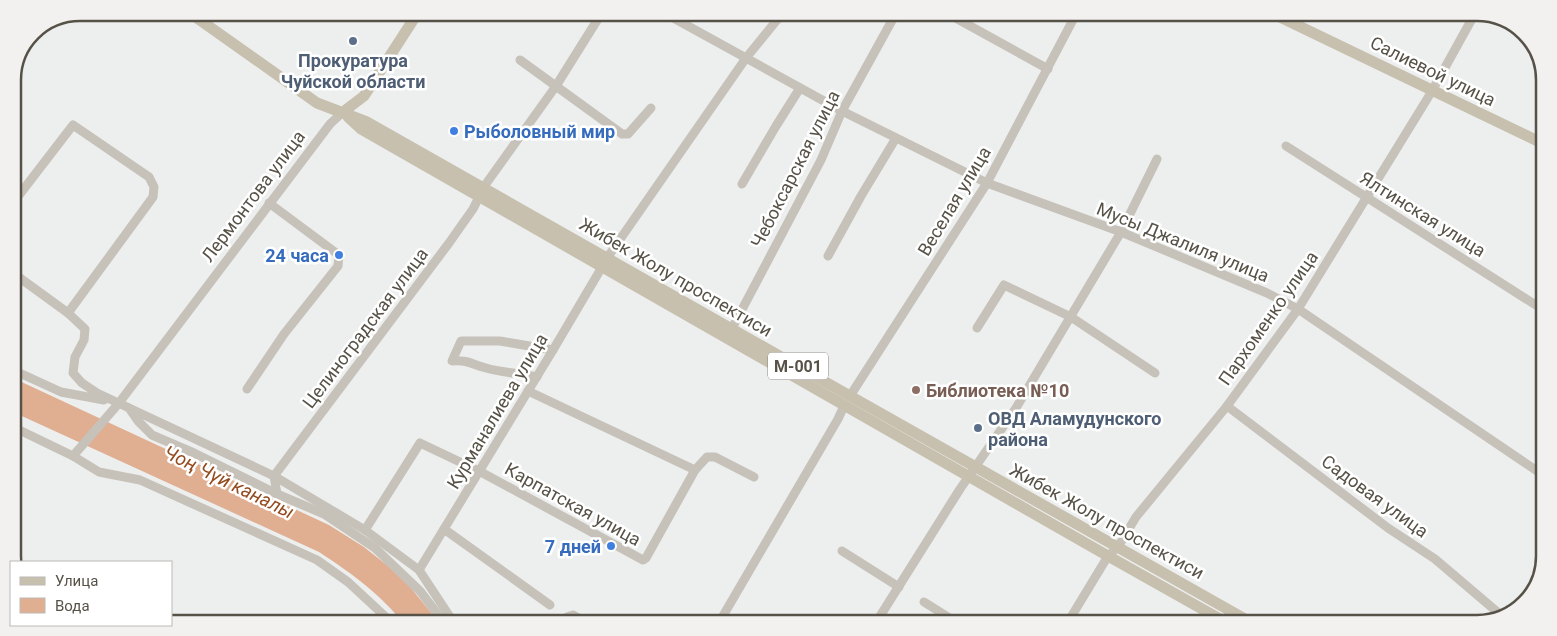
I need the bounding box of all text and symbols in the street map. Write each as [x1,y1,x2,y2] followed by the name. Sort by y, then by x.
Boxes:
[1367,32,1499,110] street label: Салиевой улица
[347,35,359,47] marker: Прокуратура Чуйской области
[281,50,425,92] place label: Прокуратура Чуйской области
[746,87,844,251] street label: Чебоксарская улица
[464,121,615,142] place label: Рыболовный мир
[448,125,460,137] marker: Рыболовный мир
[197,126,309,266] street label: Лермонтова улица
[913,143,995,259] street label: Веселая улица
[1356,167,1490,261] street label: Ялтинская улица
[1094,198,1272,286] street label: Мусы Джалиля улица
[576,213,776,341] street label: Жибек Жолу проспектиси
[298,244,432,412] street label: Целиноградская улица
[265,245,329,266] place label: 24 часа
[1214,247,1322,389] street label: Пархоменко улица
[333,249,345,261] marker: 24 часа
[442,330,552,492] street label: Курманалиева улица
[768,352,828,380] road number: М-001
[926,380,1069,401] place label: Библиотека №10
[910,384,922,396] marker: Библиотека №10
[988,408,1162,450] place label: ОВД Аламудунского района
[972,422,984,434] marker: ОВД Аламудунского района
[160,441,298,523] water label: Чоң Чүй каналы
[1318,450,1432,542] street label: Садовая улица
[501,458,645,550] street label: Карпатская улица
[1006,459,1208,583] street label: Жибек Жолу проспектиси
[545,536,601,557] place label: 7 дней
[605,540,617,552] marker: 7 дней
[10,561,172,626] legend
[55,572,98,590] text: Улица
[55,597,90,615] text: Вода

